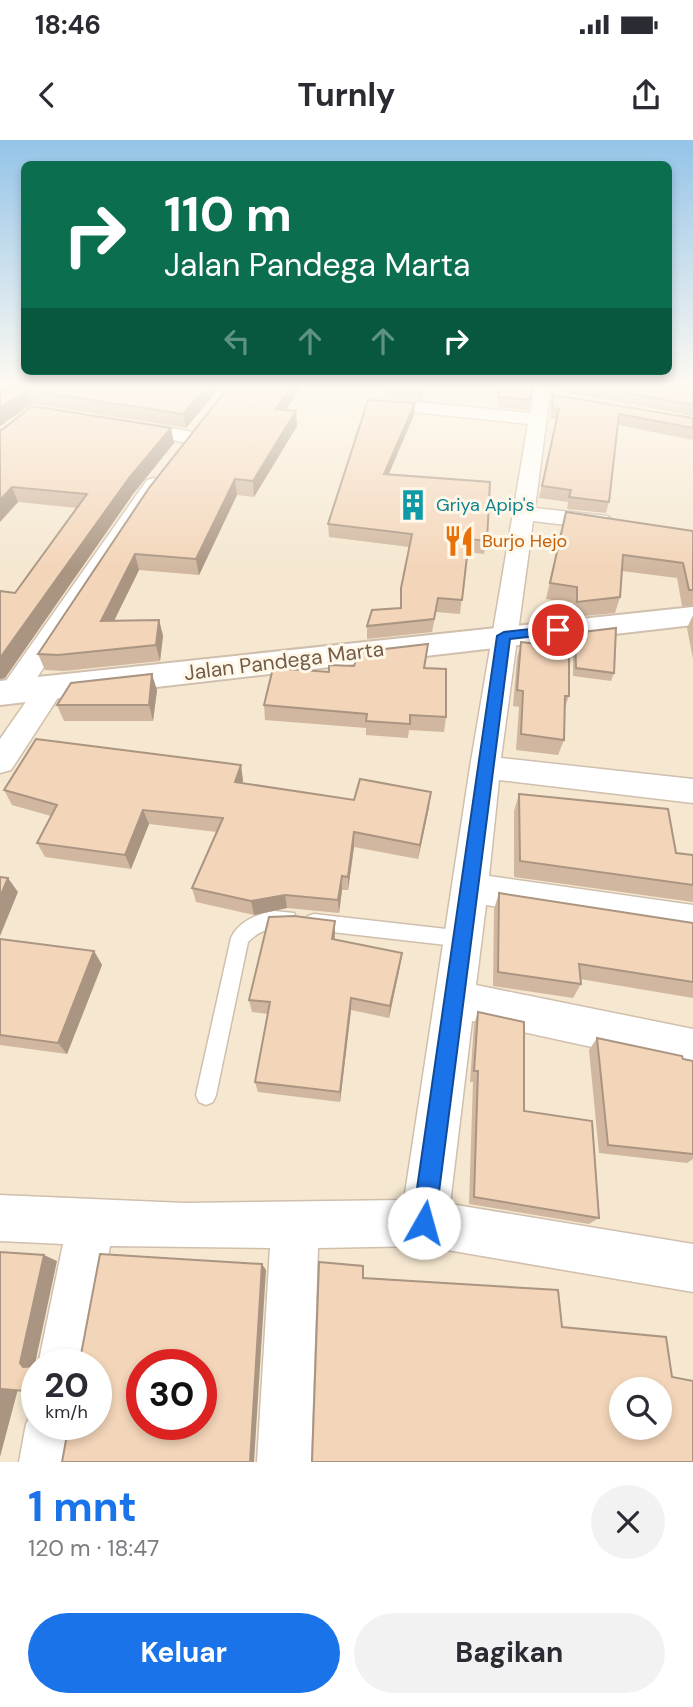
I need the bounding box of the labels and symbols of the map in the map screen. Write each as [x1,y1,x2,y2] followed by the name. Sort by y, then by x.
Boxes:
[396,488,430,522] building icon: Griya Apip's
[436,493,535,517] place label: Griya Apip's
[442,524,476,558] restaurant icon: Burjo Hejo
[482,529,567,553] place label: Burjo Hejo
[528,600,588,660] pin
[182,635,386,687] street label: Jalan Pandega Marta
[387,1186,461,1260] position arrow
[126,1349,217,1440] speed limit sign: 30

